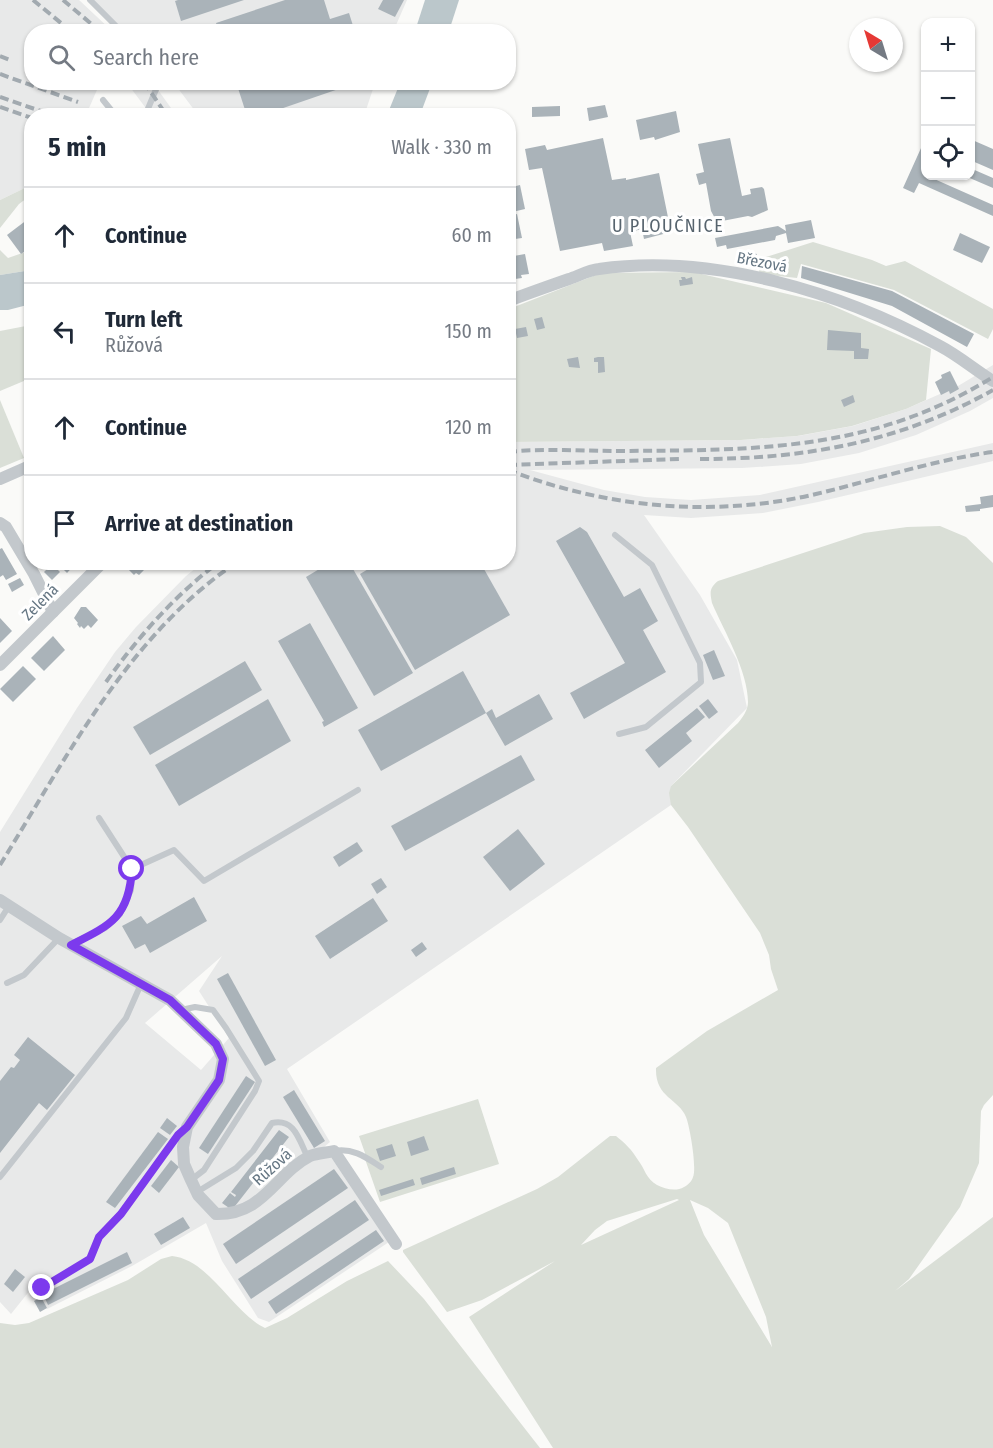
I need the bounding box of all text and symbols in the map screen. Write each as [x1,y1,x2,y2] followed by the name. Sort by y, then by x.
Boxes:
[849,18,903,72] north arrow
[921,18,975,180] map controls
[921,18,975,72] button: +
[24,24,516,90] search box
[45,41,78,74] icon: search
[93,44,199,71] text: Search here
[921,72,975,126] button: −
[921,126,975,180] button: locate
[48,132,106,163] text: 5 min
[391,135,492,159] text: Walk · 330 m
[612,215,724,237] district label: U PLOUČNICE
[48,219,81,252] icon: ahead
[105,222,187,249] text: Continue
[452,223,492,247] text: 60 m
[735,248,789,276] street label: Březová
[105,306,183,333] text: Turn left
[48,315,81,348] icon: left
[445,319,492,343] text: 150 m
[105,333,163,357] text: Růžová
[48,411,81,444] icon: ahead
[105,414,187,441] text: Continue
[445,415,492,439] text: 120 m
[48,507,81,540] icon: arrive
[105,510,293,537] text: Arrive at destination
[18,580,62,624] street label: Zelená
[118,855,144,881] route start
[248,1144,296,1190] street label: Růžová
[28,1274,54,1300] route end

